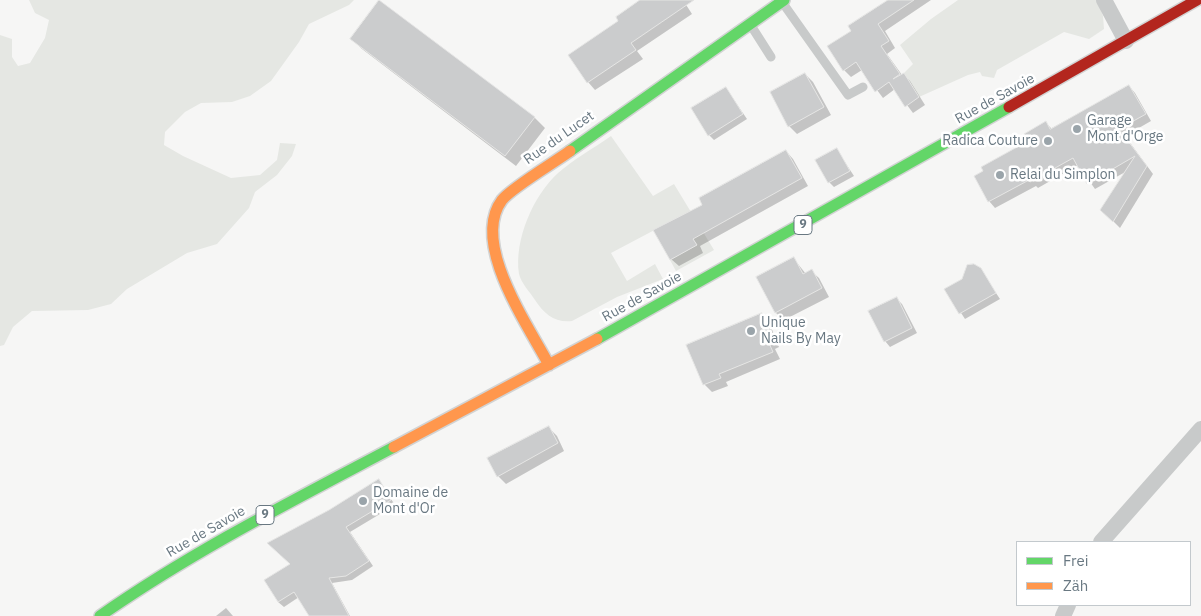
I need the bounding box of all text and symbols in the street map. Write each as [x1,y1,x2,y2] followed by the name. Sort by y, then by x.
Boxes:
[952,70,1038,128] street label: Rue de Savoie
[521,108,597,168] street label: Rue du Lucet
[1087,113,1163,146] place label: Garage Mont d'Orge
[1071,123,1083,135] marker: Garage Mont d'Orge
[942,133,1038,149] place label: Radica Couture
[1042,135,1054,147] marker: Radica Couture
[1010,167,1115,183] place label: Relai du Simplon
[994,169,1006,181] marker: Relai du Simplon
[794,216,812,234] road number: 9
[599,268,685,326] street label: Rue de Savoie
[761,315,841,348] place label: Unique Nails By May
[745,325,757,337] marker: Unique Nails By May
[373,485,448,518] place label: Domaine de Mont d'Or
[357,495,369,507] marker: Domaine de Mont d'Or
[164,503,248,561] street label: Rue de Savoie
[256,506,274,524] road number: 9
[1016,541,1191,606] legend
[1063,551,1089,570] text: Frei
[1063,576,1088,595] text: Zäh

